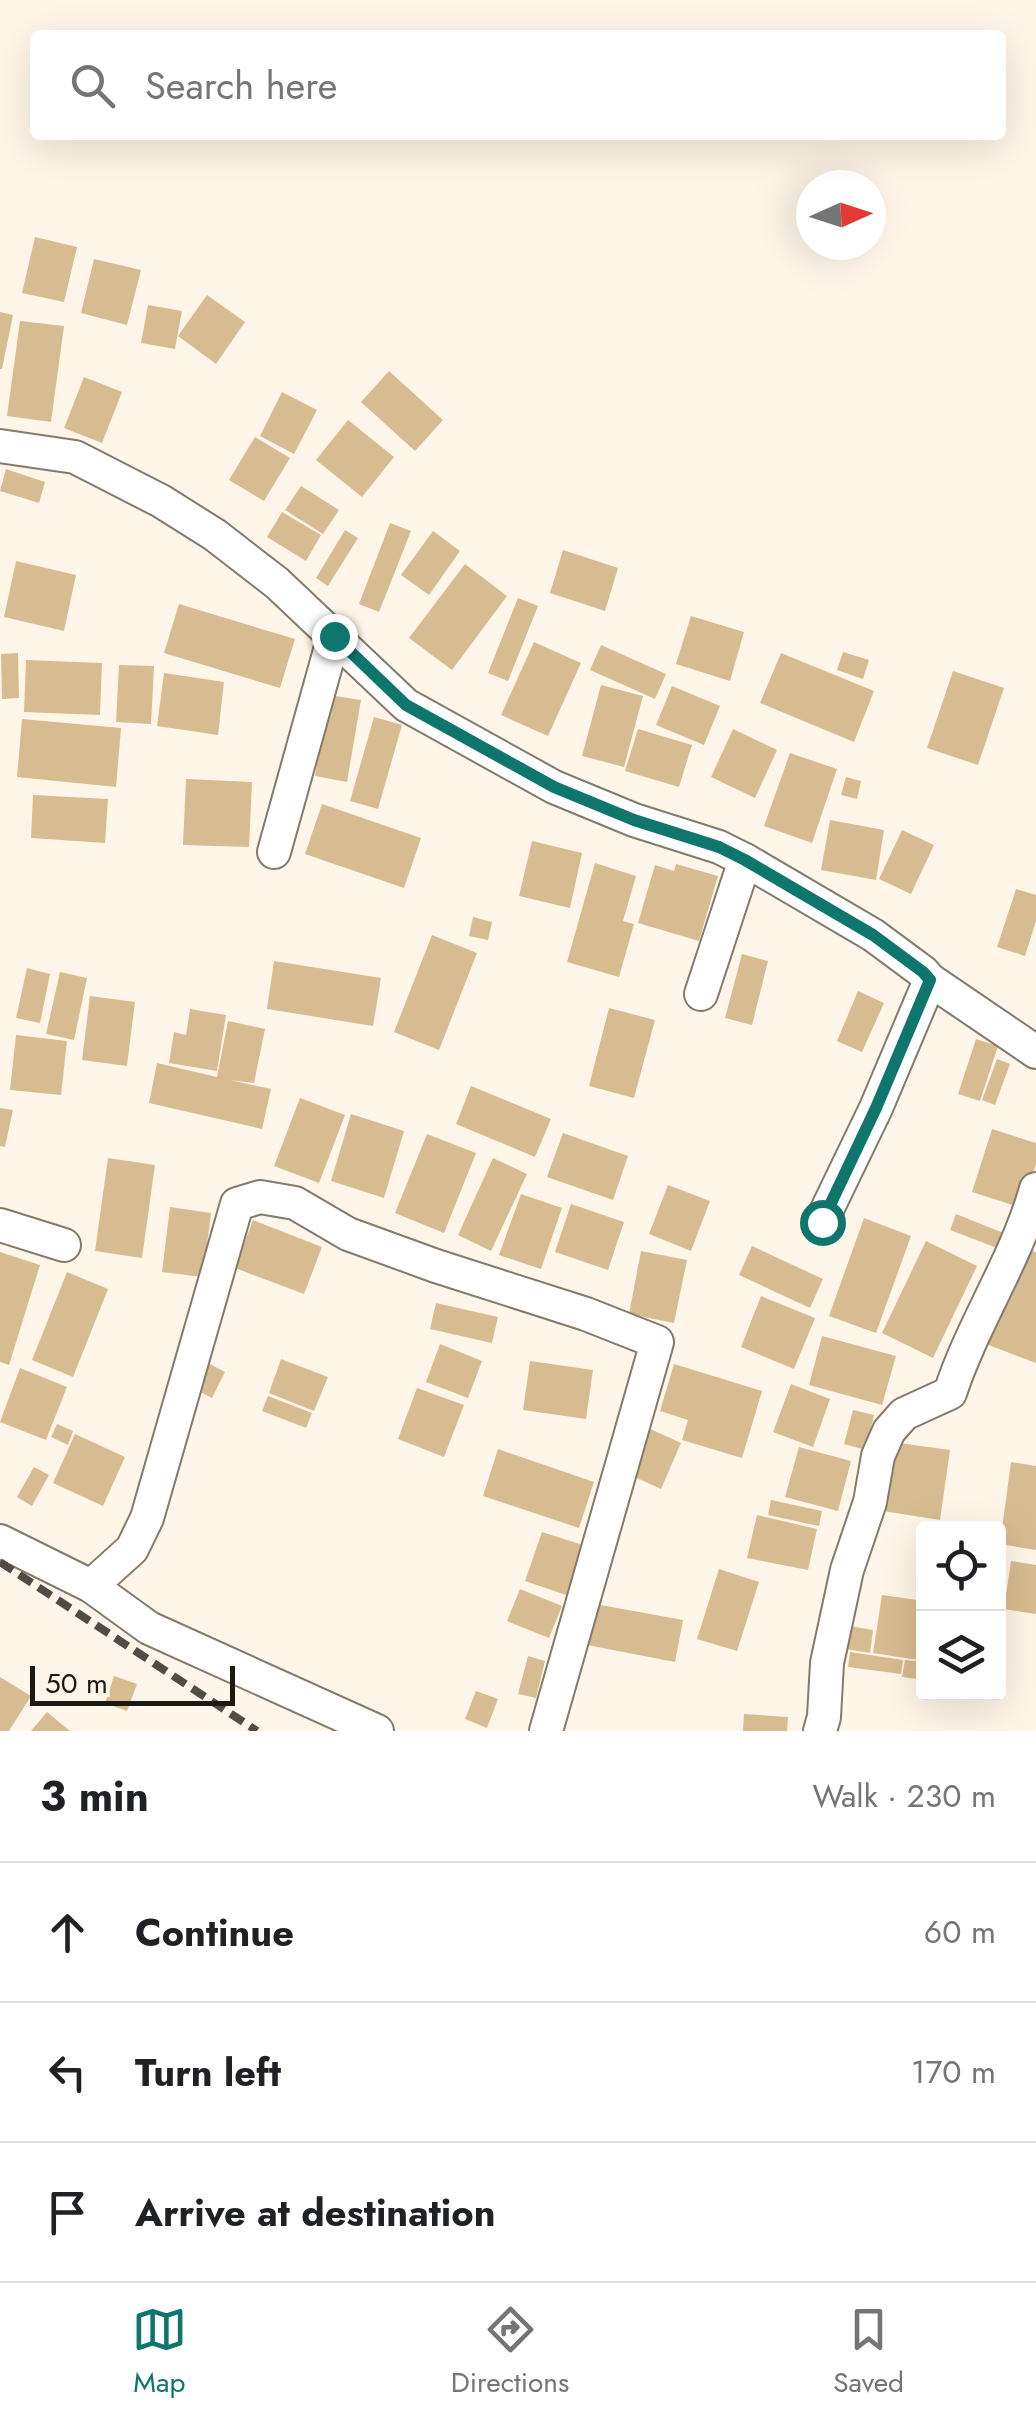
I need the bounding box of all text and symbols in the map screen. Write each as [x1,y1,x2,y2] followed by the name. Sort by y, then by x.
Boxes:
[30,30,1006,140] search box
[65,58,120,113] icon: search
[145,58,337,113] text: Search here
[796,170,886,260] north arrow
[312,614,358,660] route end
[800,1200,846,1246] route start
[916,1521,1006,1701] map controls
[916,1521,1006,1611] button: locate
[916,1611,1006,1701] button: layers
[30,1661,235,1706] scale bar
[45,1663,108,1704] text: 50 m
[40,1766,149,1827] text: 3 min
[812,1773,996,1819] text: Walk · 230 m
[40,1905,95,1960] icon: ahead
[135,1905,294,1960] text: Continue
[924,1909,996,1955] text: 60 m
[40,2045,95,2100] icon: left
[135,2045,281,2100] text: Turn left
[911,2049,996,2095] text: 170 m
[40,2185,95,2240] icon: arrive
[135,2185,496,2240] text: Arrive at destination
[132,2302,187,2403] tab: Map
[451,2302,569,2403] tab: Directions
[833,2302,904,2403] tab: Saved

